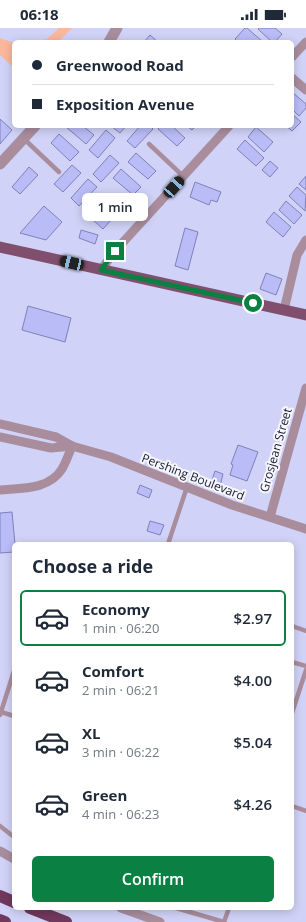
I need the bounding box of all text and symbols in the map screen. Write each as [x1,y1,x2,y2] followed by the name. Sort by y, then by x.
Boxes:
[20,4,59,24] text: 06:18
[56,55,184,75] text: Greenwood Road
[56,94,194,114] text: Exposition Avenue
[162,174,186,200] car
[82,193,148,221] callout: 1 min
[97,198,133,216] text: 1 min
[106,242,124,260] route end
[59,254,85,272] car
[244,294,262,312] route start
[255,406,296,494] street label: Grosjean Street
[139,449,247,504] street label: Pershing Boulevard
[32,554,153,578] text: Choose a ride
[82,599,150,619] text: Economy
[34,600,70,636] icon: car
[234,608,272,628] text: $2.97
[82,619,159,637] text: 1 min · 06:20
[82,661,144,681] text: Comfort
[34,662,70,698] icon: car
[234,670,272,690] text: $4.00
[82,681,159,699] text: 2 min · 06:21
[82,723,100,743] text: XL
[34,724,70,760] icon: car
[234,732,272,752] text: $5.04
[82,743,159,761] text: 3 min · 06:22
[82,785,127,805] text: Green
[34,786,70,822] icon: car
[234,794,272,814] text: $4.26
[82,805,159,823] text: 4 min · 06:23
[32,856,274,902] button: Confirm

